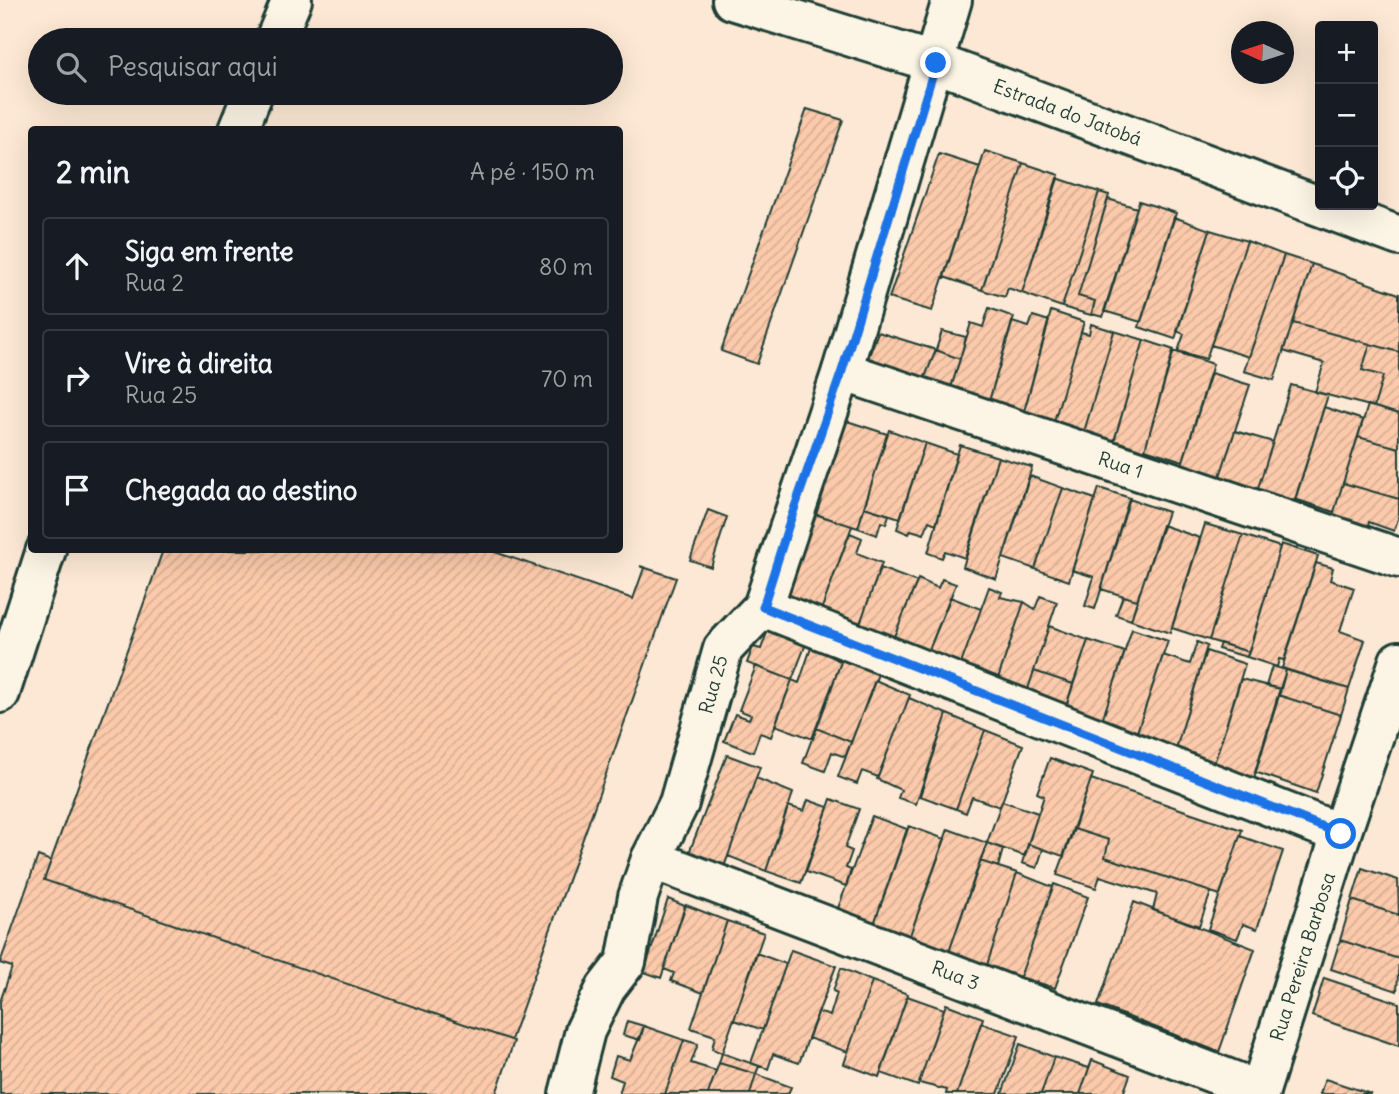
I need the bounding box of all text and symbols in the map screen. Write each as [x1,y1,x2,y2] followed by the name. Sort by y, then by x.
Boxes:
[1231,21,1294,84] north arrow
[1315,21,1378,210] map controls
[1315,21,1378,84] button: +
[28,28,623,105] search box
[920,47,951,78] route end
[52,48,90,86] icon: search
[108,50,277,83] text: Pesquisar aqui
[990,74,1145,151] street label: Estrada do Jatobá
[1315,84,1378,147] button: −
[1315,147,1378,210] button: locate
[56,153,130,191] text: 2 min
[470,157,595,186] text: A pé · 150 m
[125,235,293,268] text: Siga em frente
[58,247,96,285] icon: ahead
[539,252,593,281] text: 80 m
[125,268,184,297] text: Rua 2
[125,347,273,380] text: Vire à direita
[58,359,96,397] icon: right
[541,364,593,393] text: 70 m
[125,380,197,409] text: Rua 25
[1095,446,1146,483] street label: Rua 1
[58,471,96,509] icon: arrive
[125,474,357,507] text: Chegada ao destino
[693,652,733,716] street label: Rua 25
[1325,818,1356,849] route start
[1264,869,1340,1044] street label: Rua Pereira Barbosa
[928,955,983,995] street label: Rua 3

